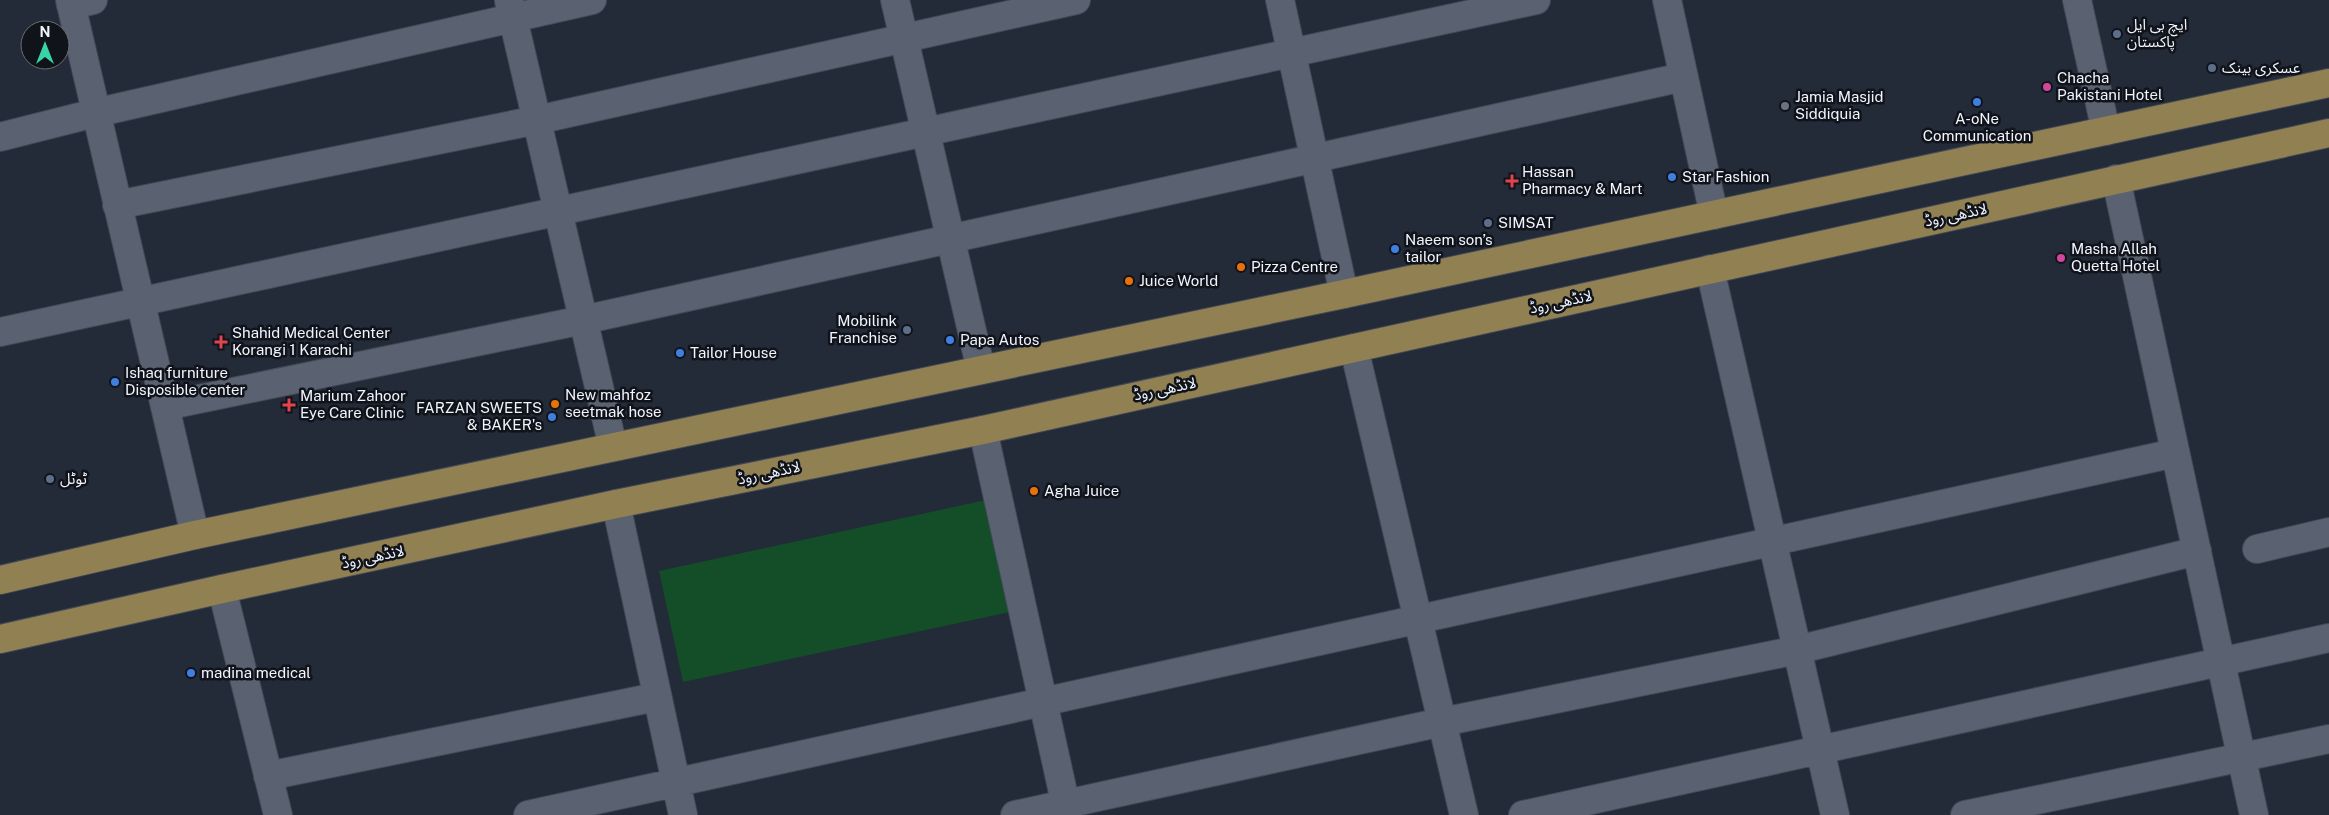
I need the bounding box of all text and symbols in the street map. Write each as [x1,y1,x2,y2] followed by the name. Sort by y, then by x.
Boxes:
[2127,16,2187,52] place label: ایچ بی ایل پاکستان
[20,20,70,70] north arrow
[40,24,50,40] text: N
[2111,28,2123,40] marker: ایچ بی ایل پاکستان
[2222,59,2301,77] place label: عسکری بینک
[2206,62,2218,74] marker: عسکری بینک
[2057,69,2163,103] place label: Chacha Pakistani Hotel
[2041,81,2053,93] marker: Chacha Pakistani Hotel
[1795,88,1884,122] place label: Jamia Masjid Siddiquia
[1971,96,1983,108] marker: A-oNe Communication
[1779,100,1791,112] marker: Jamia Masjid Siddiquia
[1923,110,2031,144] place label: A-oNe Communication
[1522,163,1643,197] place label: Hassan Pharmacy & Mart
[1682,168,1769,185] place label: Star Fashion
[1666,171,1678,183] marker: Star Fashion
[1506,175,1518,187] marker: Hassan Pharmacy & Mart
[1923,200,1989,230] street label: لانڈھی روڈ
[1498,214,1554,231] place label: SIMSAT
[1482,217,1494,229] marker: SIMSAT
[1405,231,1493,265] place label: Naeem son’s tailor
[2071,240,2160,274] place label: Masha Allah Quetta Hotel
[1389,243,1401,255] marker: Naeem son’s tailor
[2055,252,2067,264] marker: Masha Allah Quetta Hotel
[1251,258,1338,275] place label: Pizza Centre
[1235,261,1247,273] marker: Pizza Centre
[1139,272,1218,289] place label: Juice World
[1123,275,1135,287] marker: Juice World
[1528,287,1594,317] street label: لانڈھی روڈ
[829,312,897,346] place label: Mobilink Franchise
[232,324,390,358] place label: Shahid Medical Center Korangi 1 Karachi
[901,324,913,336] marker: Mobilink Franchise
[960,331,1039,348] place label: Papa Autos
[944,334,956,346] marker: Papa Autos
[214,335,228,349] marker: Shahid Medical Center Korangi 1 Karachi
[690,344,777,361] place label: Tailor House
[674,347,686,359] marker: Tailor House
[125,364,245,398] place label: Ishaq furniture Disposible center
[1132,374,1198,404] street label: لانڈھی روڈ
[109,376,121,388] marker: Ishaq furniture Disposible center
[565,386,662,420] place label: New mahfoz seetmak hose
[300,387,406,421] place label: Marium Zahoor Eye Care Clinic
[282,398,296,412] marker: Marium Zahoor Eye Care Clinic
[549,398,561,410] marker: New mahfoz seetmak hose
[416,399,542,433] place label: FARZAN SWEETS & BAKER's
[546,411,558,423] marker: FARZAN SWEETS & BAKER's
[736,458,802,488] street label: لانڈھی روڈ
[60,470,88,488] place label: ٹوٹل
[44,473,56,485] marker: ٹوٹل
[1044,482,1119,499] place label: Agha Juice
[1028,485,1040,497] marker: Agha Juice
[340,542,406,572] street label: لانڈھی روڈ
[201,664,311,681] place label: madina medical
[185,667,197,679] marker: madina medical

